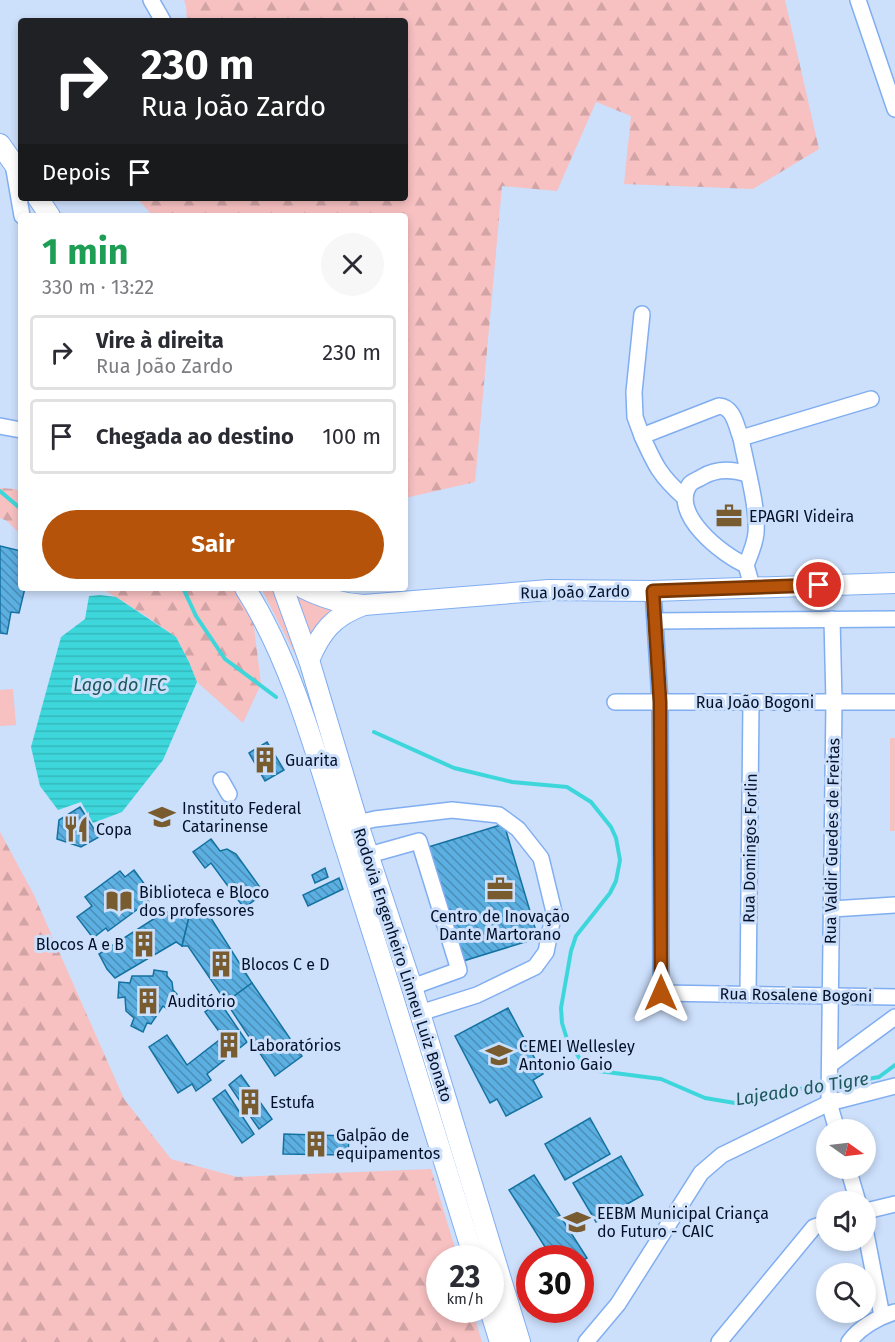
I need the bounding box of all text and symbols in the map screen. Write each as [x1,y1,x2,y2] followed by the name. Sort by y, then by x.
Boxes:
[141,40,254,90] text: 230 m
[42,42,120,120] icon: right
[141,91,326,123] text: Rua João Zardo
[123,156,156,189] icon: arrive
[42,159,111,186] text: Depois
[42,230,129,274] text: 1 min
[321,233,384,296] button: close
[42,275,154,299] text: 330 m · 13:22
[96,327,224,354] text: Vire à direita
[45,336,78,369] icon: right
[322,339,381,366] text: 230 m
[96,354,233,378] text: Rua João Zardo
[45,420,78,453] icon: arrive
[96,423,294,450] text: Chegada ao destino
[322,423,381,450] text: 100 m
[714,501,744,531] office icon: EPAGRI Videira
[749,507,854,526] place label: EPAGRI Videira
[42,510,384,579] button: Sair
[793,559,844,610] pin
[802,568,835,601] icon: arrive
[520,582,630,602] street label: Rua João Zardo
[73,674,168,696] water label: Lago do IFC
[696,693,814,712] street label: Rua João Bogoni
[821,738,843,944] street label: Rua Valdir Guedes de Freitas
[250,745,280,775] building icon: Guarita
[285,751,338,770] place label: Guarita
[739,773,761,923] street label: Rua Domingos Forlin
[182,799,302,836] place label: Instituto Federal Catarinense
[147,802,177,832] school or university icon: Instituto Federal Catarinense
[61,814,91,844] restaurant icon: Copa
[96,820,132,839] place label: Copa
[350,826,456,1104] street label: Rodovia Engenheiro Linneu Luiz Bonato
[485,874,515,904] office icon: Centro de Inovação Dante Martorano
[139,883,269,920] place label: Biblioteca e Bloco dos professores
[104,886,134,916] library icon: Biblioteca e Bloco dos professores
[430,907,570,944] place label: Centro de Inovação Dante Martorano
[129,929,159,959] building icon: Blocos A e B
[36,935,124,954] place label: Blocos A e B
[206,949,236,979] building icon: Blocos C e D
[241,955,330,974] place label: Blocos C e D
[629,961,693,1025] position arrow
[720,984,872,1006] street label: Rua Rosalene Bogoni
[133,986,163,1016] building icon: Auditório
[168,992,235,1011] place label: Auditório
[214,1030,244,1060] building icon: Laboratórios
[249,1036,341,1055] place label: Laboratórios
[519,1037,635,1074] place label: CEMEI Wellesley Antonio Gaio
[484,1040,514,1070] school or university icon: CEMEI Wellesley Antonio Gaio
[734,1068,870,1110] water label: Lajeado do Tigre
[235,1087,265,1117] building icon: Estufa
[270,1093,315,1112] place label: Estufa
[816,1119,876,1179] north arrow
[816,1119,876,1323] map controls
[336,1126,440,1163] place label: Galpão de equipamentos
[301,1129,331,1159] building icon: Galpão de equipamentos
[816,1191,876,1251] button: sound
[597,1204,769,1241] place label: EEBM Municipal Criança do Futuro - CAIC
[562,1207,592,1237] school or university icon: EEBM Municipal Criança do Futuro - CAIC
[516,1245,594,1323] speed limit sign: 30
[450,1259,480,1295] text: 23
[816,1263,876,1323] button: search
[446,1290,484,1308] text: km/h

